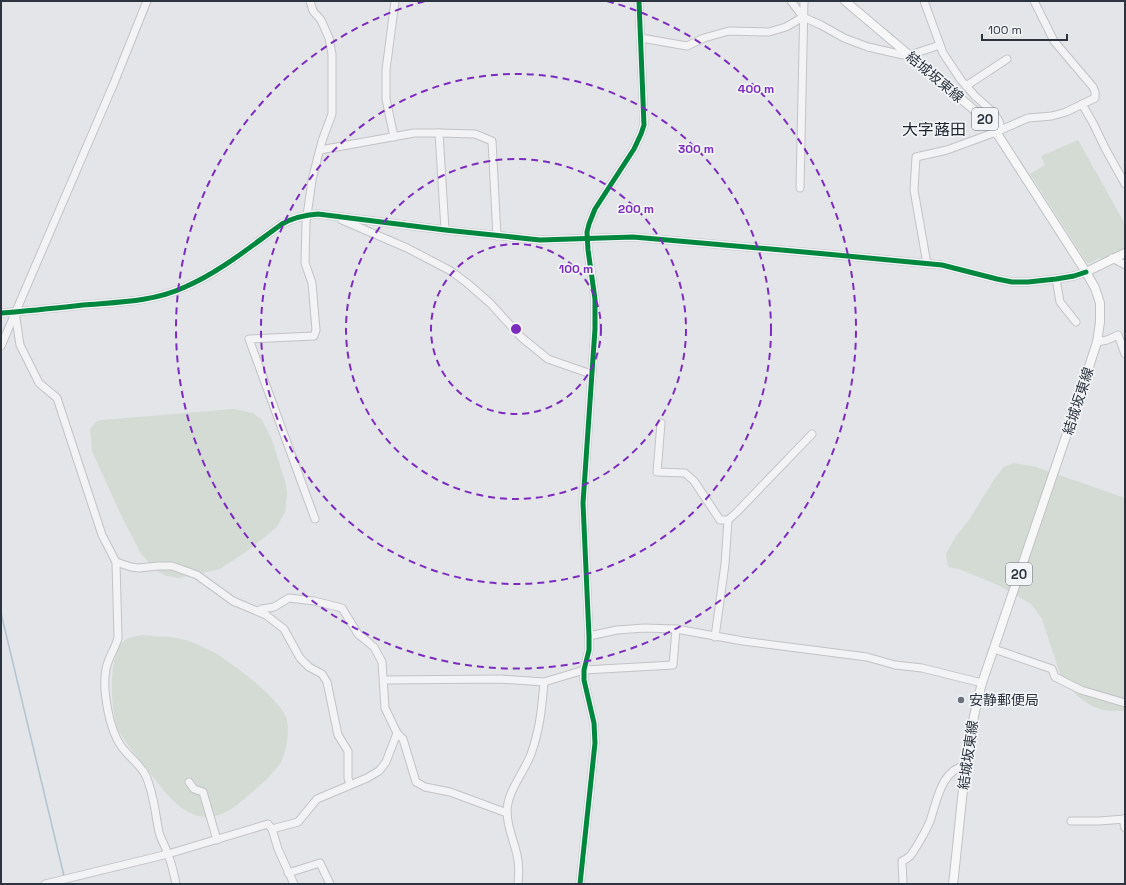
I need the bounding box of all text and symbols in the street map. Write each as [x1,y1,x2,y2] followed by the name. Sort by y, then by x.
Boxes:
[982,16,1067,42] scale bar
[988,22,1022,38] text: 100 m
[902,48,968,106] street label: 結城坂東線
[738,81,774,97] text: 400 m
[972,108,998,130] road number: 20
[902,119,966,140] district label: 大字蕗田
[678,141,714,157] text: 300 m
[618,201,654,217] text: 200 m
[559,261,593,277] text: 100 m
[509,322,523,336] centre of rings
[1059,365,1097,437] street label: 結城坂東線
[1006,563,1032,585] road number: 20
[969,691,1039,709] place label: 安静郵便局
[956,695,966,705] marker: 安静郵便局
[954,719,982,791] street label: 結城坂東線

